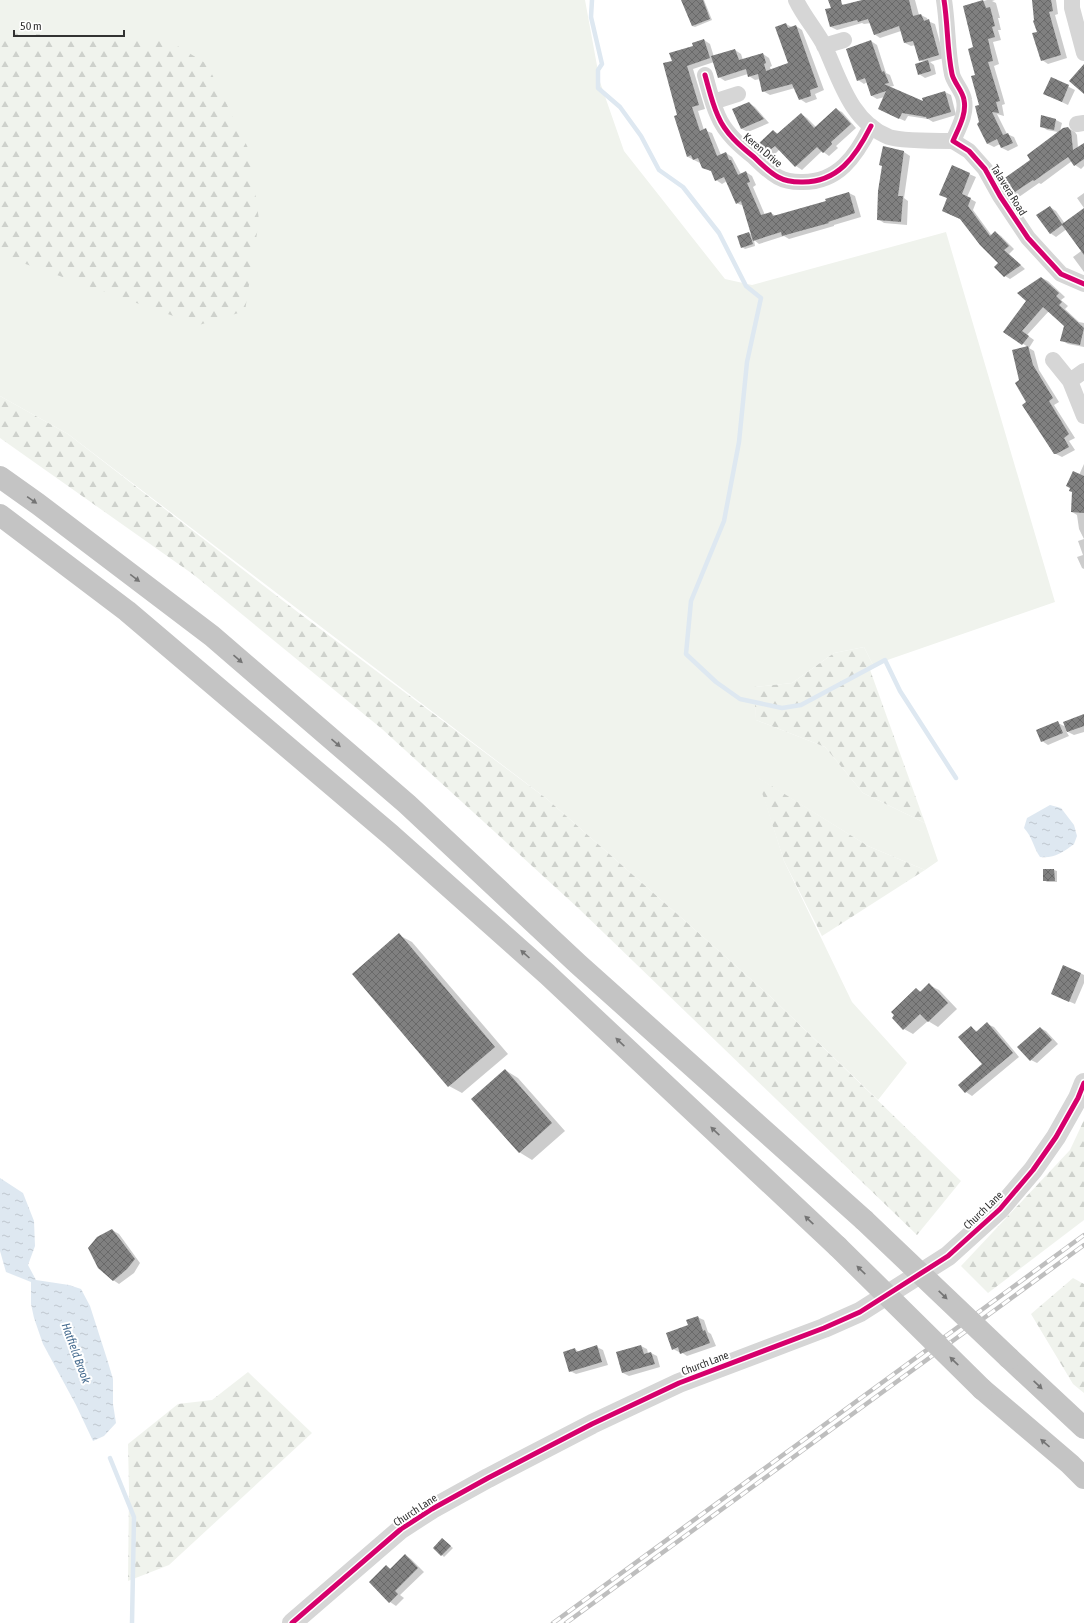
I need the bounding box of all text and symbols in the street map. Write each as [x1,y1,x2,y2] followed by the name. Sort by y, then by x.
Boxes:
[14,12,124,38] scale bar
[20,19,42,33] text: 50 m
[741,130,785,170] street label: Keren Drive
[989,163,1029,217] street label: Talavera Road
[27,496,37,504] one-way arrow
[130,574,141,583] one-way arrow
[232,654,243,663] one-way arrow
[331,739,342,748] one-way arrow
[520,949,530,958] one-way arrow
[615,1037,625,1047] one-way arrow
[710,1127,720,1136] one-way arrow
[961,1189,1005,1231] street label: Church Lane
[804,1216,814,1225] one-way arrow
[856,1265,866,1275] one-way arrow
[938,1290,948,1300] one-way arrow
[59,1321,94,1386] water label: Hatfield Brook
[680,1349,730,1377] street label: Church Lane
[949,1356,959,1366] one-way arrow
[1033,1380,1043,1389] one-way arrow
[1039,1438,1050,1447] one-way arrow
[391,1491,439,1529] street label: Church Lane

